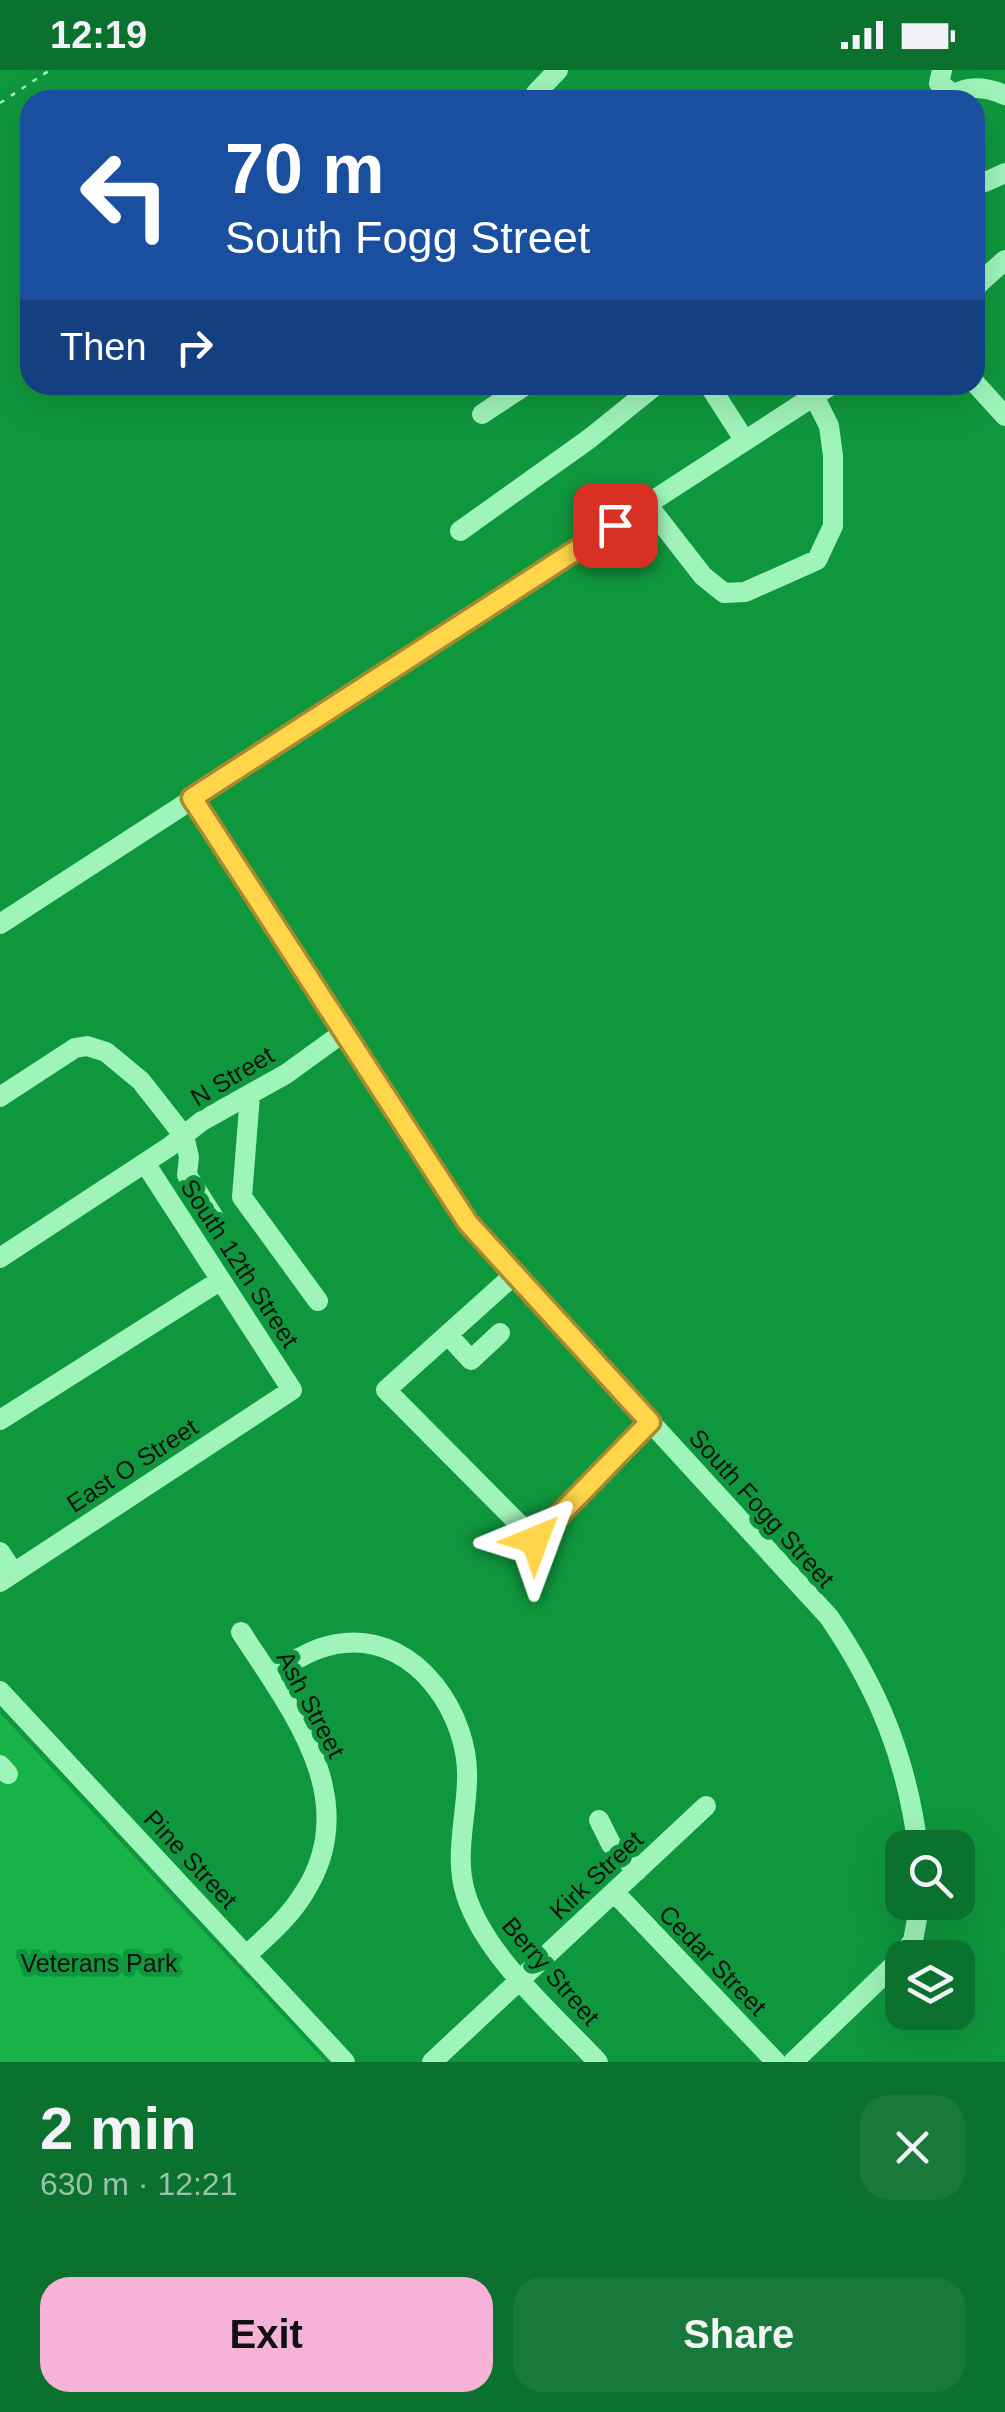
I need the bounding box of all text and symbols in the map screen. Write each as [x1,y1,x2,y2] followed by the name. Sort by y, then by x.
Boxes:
[50,14,147,56] text: 12:19
[60,130,190,260] icon: left
[225,130,385,208] text: 70 m
[225,212,590,263] text: South Fogg Street
[167,320,222,375] icon: right
[60,326,147,368] text: Then
[573,483,658,568] pin
[588,498,643,553] icon: arrive
[185,1040,279,1112] street label: N Street
[175,1174,305,1352] street label: South 12th Street
[61,1412,203,1518] street label: East O Street
[684,1423,840,1593] street label: South Fogg Street
[483,1488,587,1592] position arrow
[271,1646,351,1762] street label: Ash Street
[139,1804,243,1914] street label: Pine Street
[544,1825,648,1925] street label: Kirk Street
[885,1830,975,2030] map controls
[885,1830,975,1920] button: search
[654,1899,772,2021] street label: Cedar Street
[497,1911,605,2031] street label: Berry Street
[885,1940,975,2030] button: layers
[20,1949,178,1977] park label: Veterans Park
[40,2095,197,2162] text: 2 min
[860,2095,965,2200] button: close
[40,2166,237,2202] text: 630 m · 12:21
[40,2277,493,2392] button: Exit
[513,2277,965,2392] button: Share

